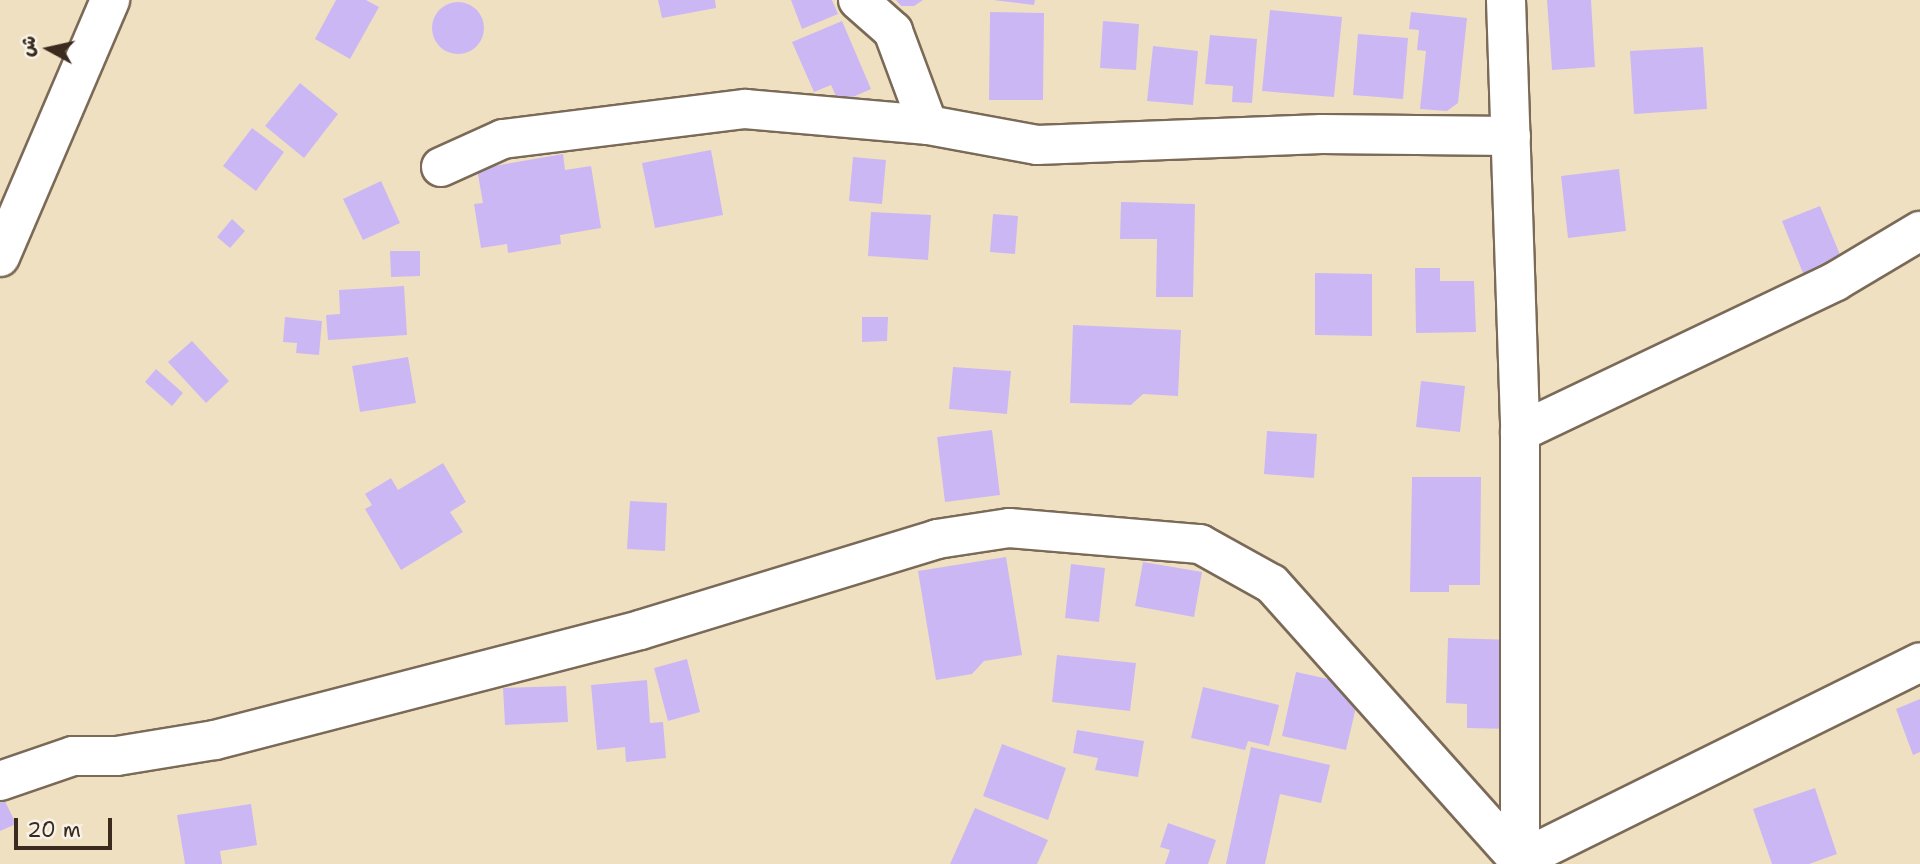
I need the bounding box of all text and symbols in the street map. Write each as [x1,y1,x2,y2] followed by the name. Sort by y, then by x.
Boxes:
[14,14,84,84] north arrow
[14,34,42,58] text: ش
[18,804,116,848] scale bar
[27,816,81,844] text: 20 m

